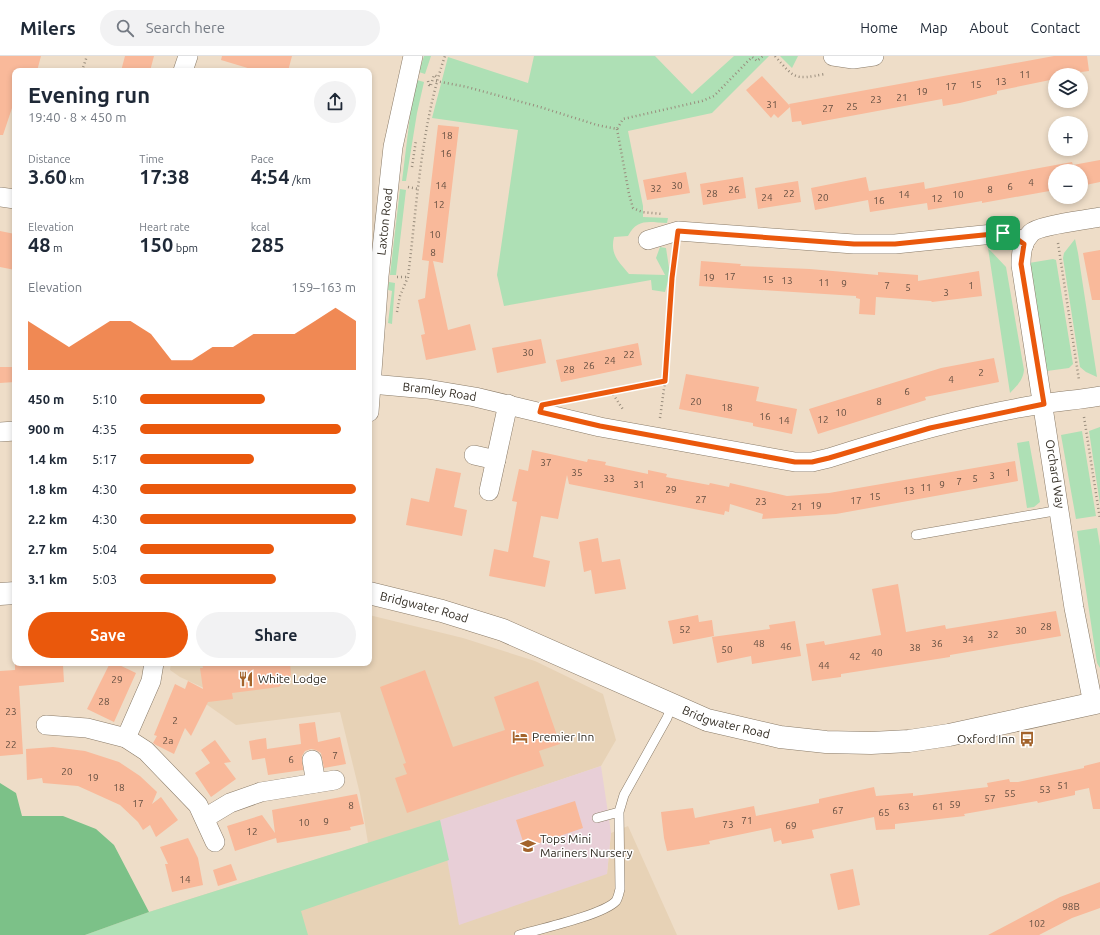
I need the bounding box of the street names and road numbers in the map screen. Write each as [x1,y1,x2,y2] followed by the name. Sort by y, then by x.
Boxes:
[374,187,394,256] street label: Laxton Road
[402,380,478,403] street label: Bramley Road
[1044,439,1067,509] street label: Orchard Way
[379,589,470,625] street label: Bridgwater Road
[680,703,771,740] street label: Bridgwater Road

